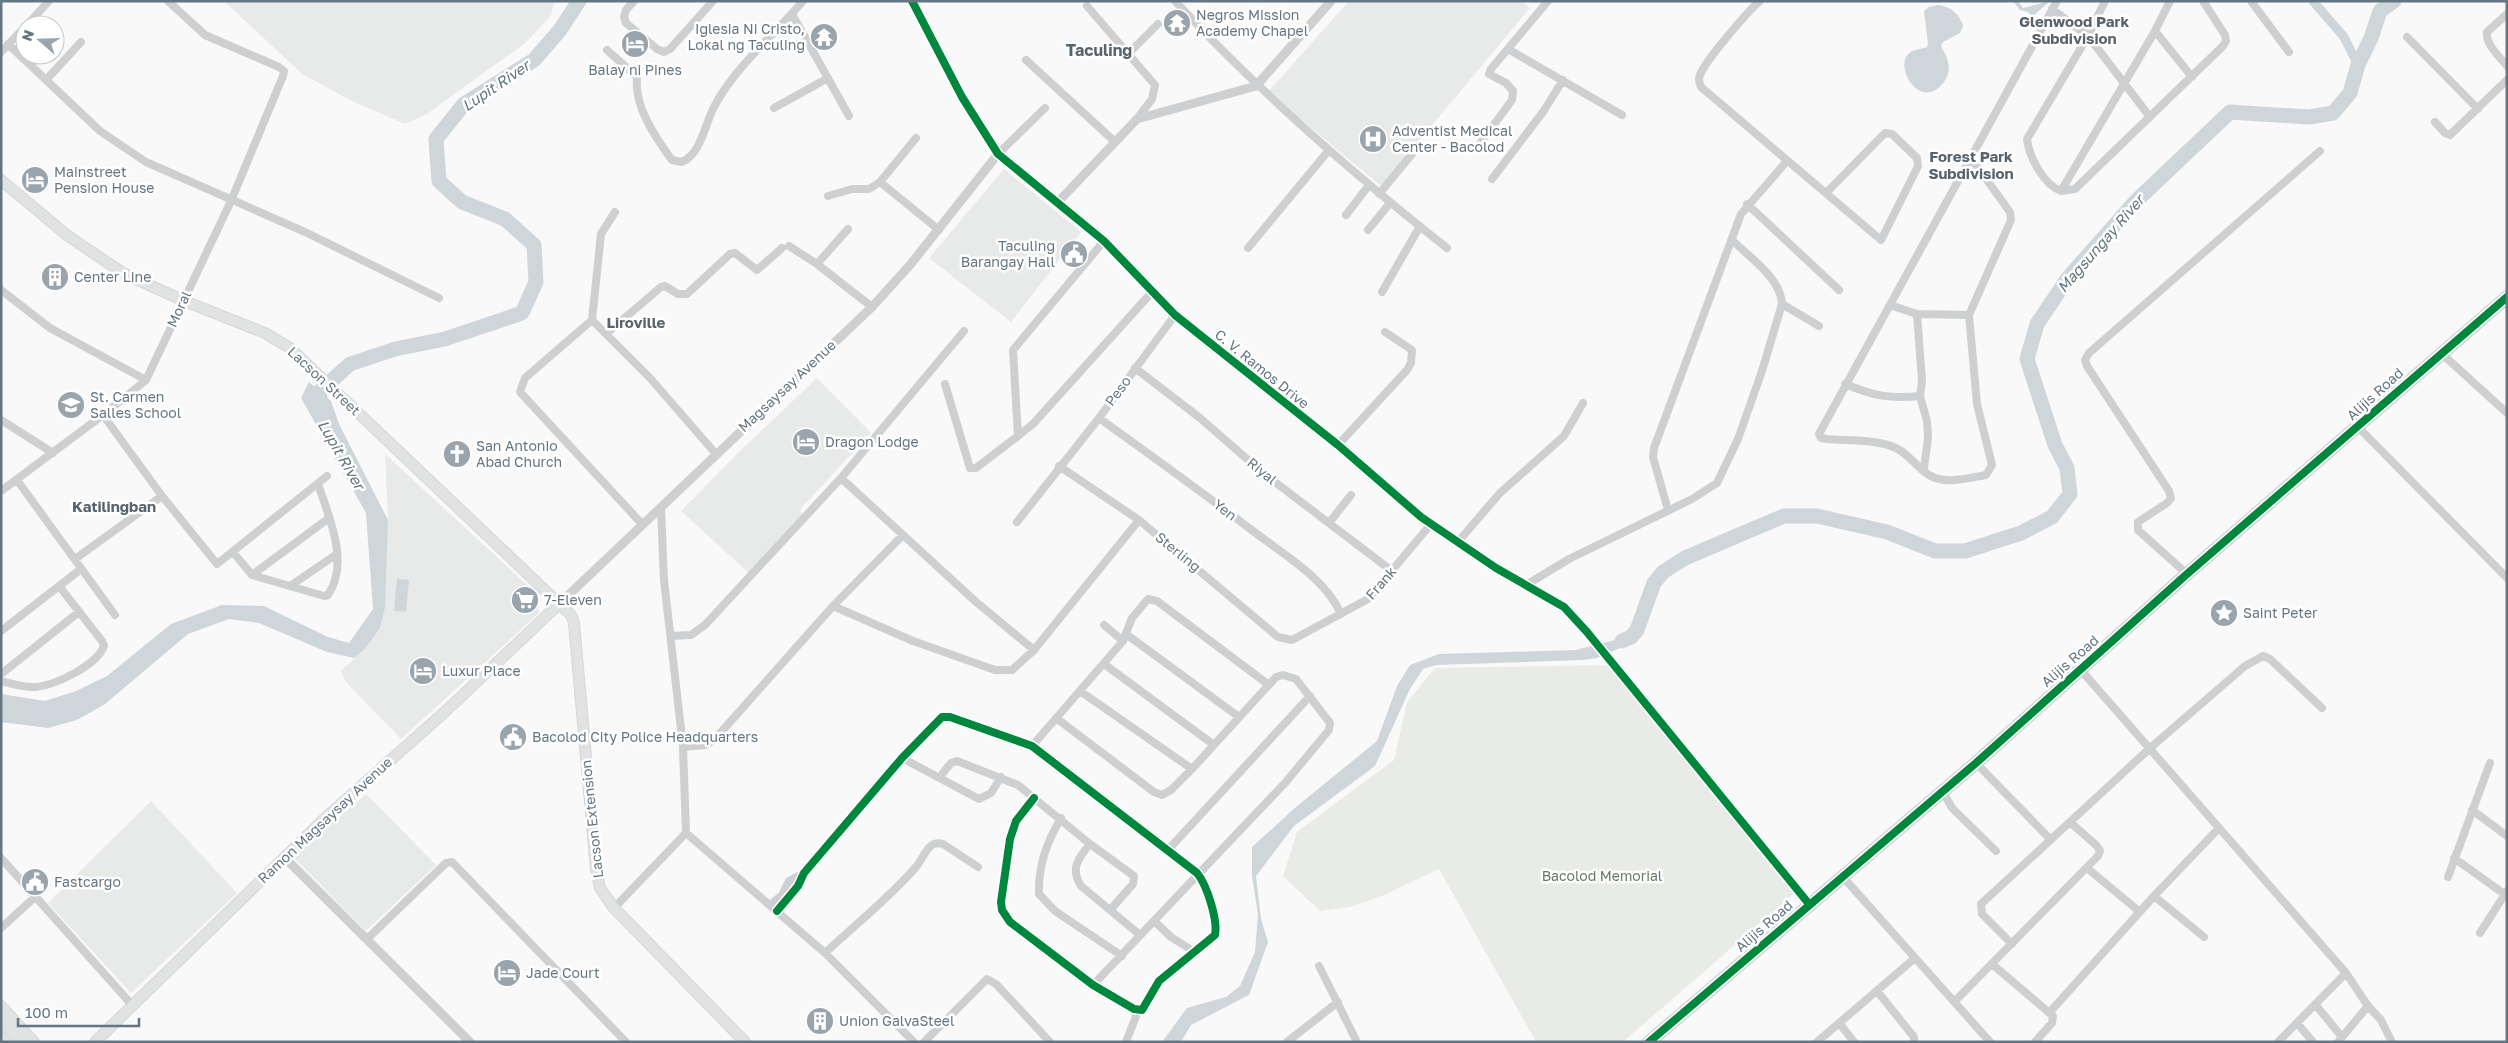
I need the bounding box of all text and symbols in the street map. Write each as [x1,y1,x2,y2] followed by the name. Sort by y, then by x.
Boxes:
[1196,6,1308,39] place label: Negros Mission Academy Chapel
[1162,8,1192,38] temple icon: Negros Mission Academy Chapel
[2019,12,2129,47] district label: Glenwood Park Subdivision
[15,15,65,65] north arrow
[687,20,805,53] place label: Iglesia Ni Cristo, Lokal ng Taculing
[809,22,839,52] temple icon: Iglesia Ni Cristo, Lokal ng Taculing
[18,27,37,43] text: N
[620,29,650,59] hotel icon: Balay ni Pines
[1066,40,1132,60] district label: Taculing
[458,55,534,114] water label: Lupit River
[588,61,682,78] place label: Balay ni Pines
[1392,122,1512,155] place label: Adventist Medical Center - Bacolod
[1358,124,1388,154] hospital icon: Adventist Medical Center - Bacolod
[1928,147,2014,182] district label: Forest Park Subdivision
[54,163,155,196] place label: Mainstreet Pension House
[20,165,50,195] hotel icon: Mainstreet Pension House
[2053,189,2150,296] water label: Magsungay River
[961,237,1055,270] place label: Taculing Barangay Hall
[1059,239,1089,269] public building icon: Taculing Barangay Hall
[40,262,70,292] building icon: Center Line
[74,268,151,285] place label: Center Line
[163,288,194,330] street label: Moral
[607,313,666,331] district label: Liroville
[1212,325,1313,412] street label: C. V. Ramos Drive
[734,336,839,435] street label: Magsaysay Avenue
[285,343,364,419] street label: Lacson Street
[2343,364,2406,423] street label: Alijis Road
[1101,372,1134,409] street label: Peso
[90,388,181,421] place label: St. Carmen Salles School
[56,390,86,420] school or university icon: St. Carmen Salles School
[315,417,370,494] water label: Lupit River
[791,427,821,457] hotel icon: Dragon Lodge
[825,433,919,450] place label: Dragon Lodge
[476,437,562,470] place label: San Antonio Abad Church
[442,439,472,469] church icon: San Antonio Abad Church
[1244,454,1281,488] street label: Riyal
[1210,495,1240,524] street label: Yen
[72,497,156,515] district label: Katilingban
[1152,528,1204,575] street label: Sterling
[1362,563,1400,603] street label: Frank
[510,585,540,615] supermarket icon: 7-Eleven
[544,591,602,608] place label: 7-Eleven
[2209,598,2239,628] place icon: Saint Peter
[2243,604,2318,621] place label: Saint Peter
[2038,631,2102,690] street label: Alijis Road
[408,656,438,686] hotel icon: Luxur Place
[442,662,521,679] place label: Luxur Place
[498,722,528,752] public building icon: Bacolod City Police Headquarters
[532,728,758,745] place label: Bacolod City Police Headquarters
[254,753,395,886] street label: Ramon Magsaysay Avenue
[577,759,606,879] street label: Lacson Extension
[20,867,50,897] public building icon: Fastcargo
[1542,867,1662,884] park label: Bacolod Memorial
[54,873,121,890] place label: Fastcargo
[1732,896,1796,955] street label: Alijis Road
[492,958,522,988] hotel icon: Jade Court
[526,964,600,981] place label: Jade Court
[18,996,139,1028] scale bar
[25,1003,68,1021] text: 100 m
[805,1006,835,1036] building icon: Union GalvaSteel
[839,1012,954,1029] place label: Union GalvaSteel

